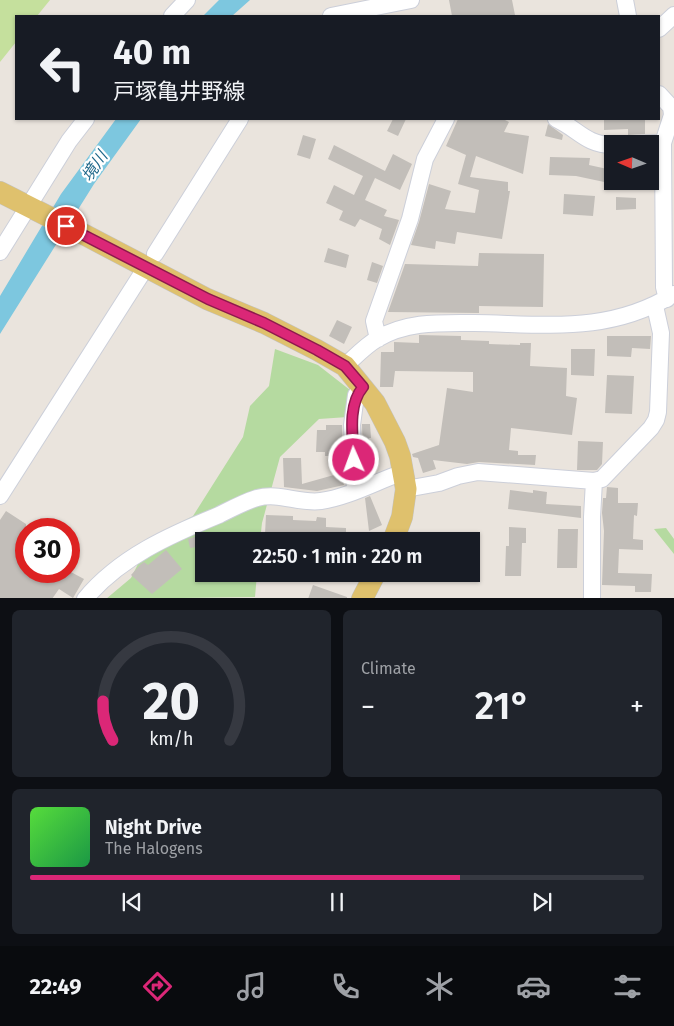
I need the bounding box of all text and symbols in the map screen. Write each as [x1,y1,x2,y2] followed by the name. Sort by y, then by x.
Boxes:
[113,31,191,73] text: 40 m
[30,35,95,100] icon: left
[113,78,245,105] text: 戸塚亀井野線
[604,135,659,190] north arrow
[604,135,659,190] map controls
[78,146,112,185] water label: 境川
[45,205,87,247] pin
[52,212,80,240] icon: arrive
[327,433,379,485] position arrow
[15,518,80,583] speed limit sign: 30
[253,545,422,568] text: 22:50 · 1 min · 220 m
[361,659,416,678] text: Climate
[143,670,200,733] text: 20
[475,683,530,729] text: 21°
[361,690,375,723] text: −
[630,690,644,723] text: +
[149,728,194,750] text: km/h
[105,816,202,839] text: Night Drive
[105,839,203,858] text: The Halogens
[118,888,146,916] icon: previous
[323,888,351,916] icon: pause
[528,888,556,916] icon: next
[140,969,175,1004] icon: directions
[234,969,269,1004] icon: music
[328,969,363,1004] icon: phone
[422,969,457,1004] icon: climate
[516,969,551,1004] icon: car
[610,969,645,1004] icon: filters
[29,973,82,1000] text: 22:49

